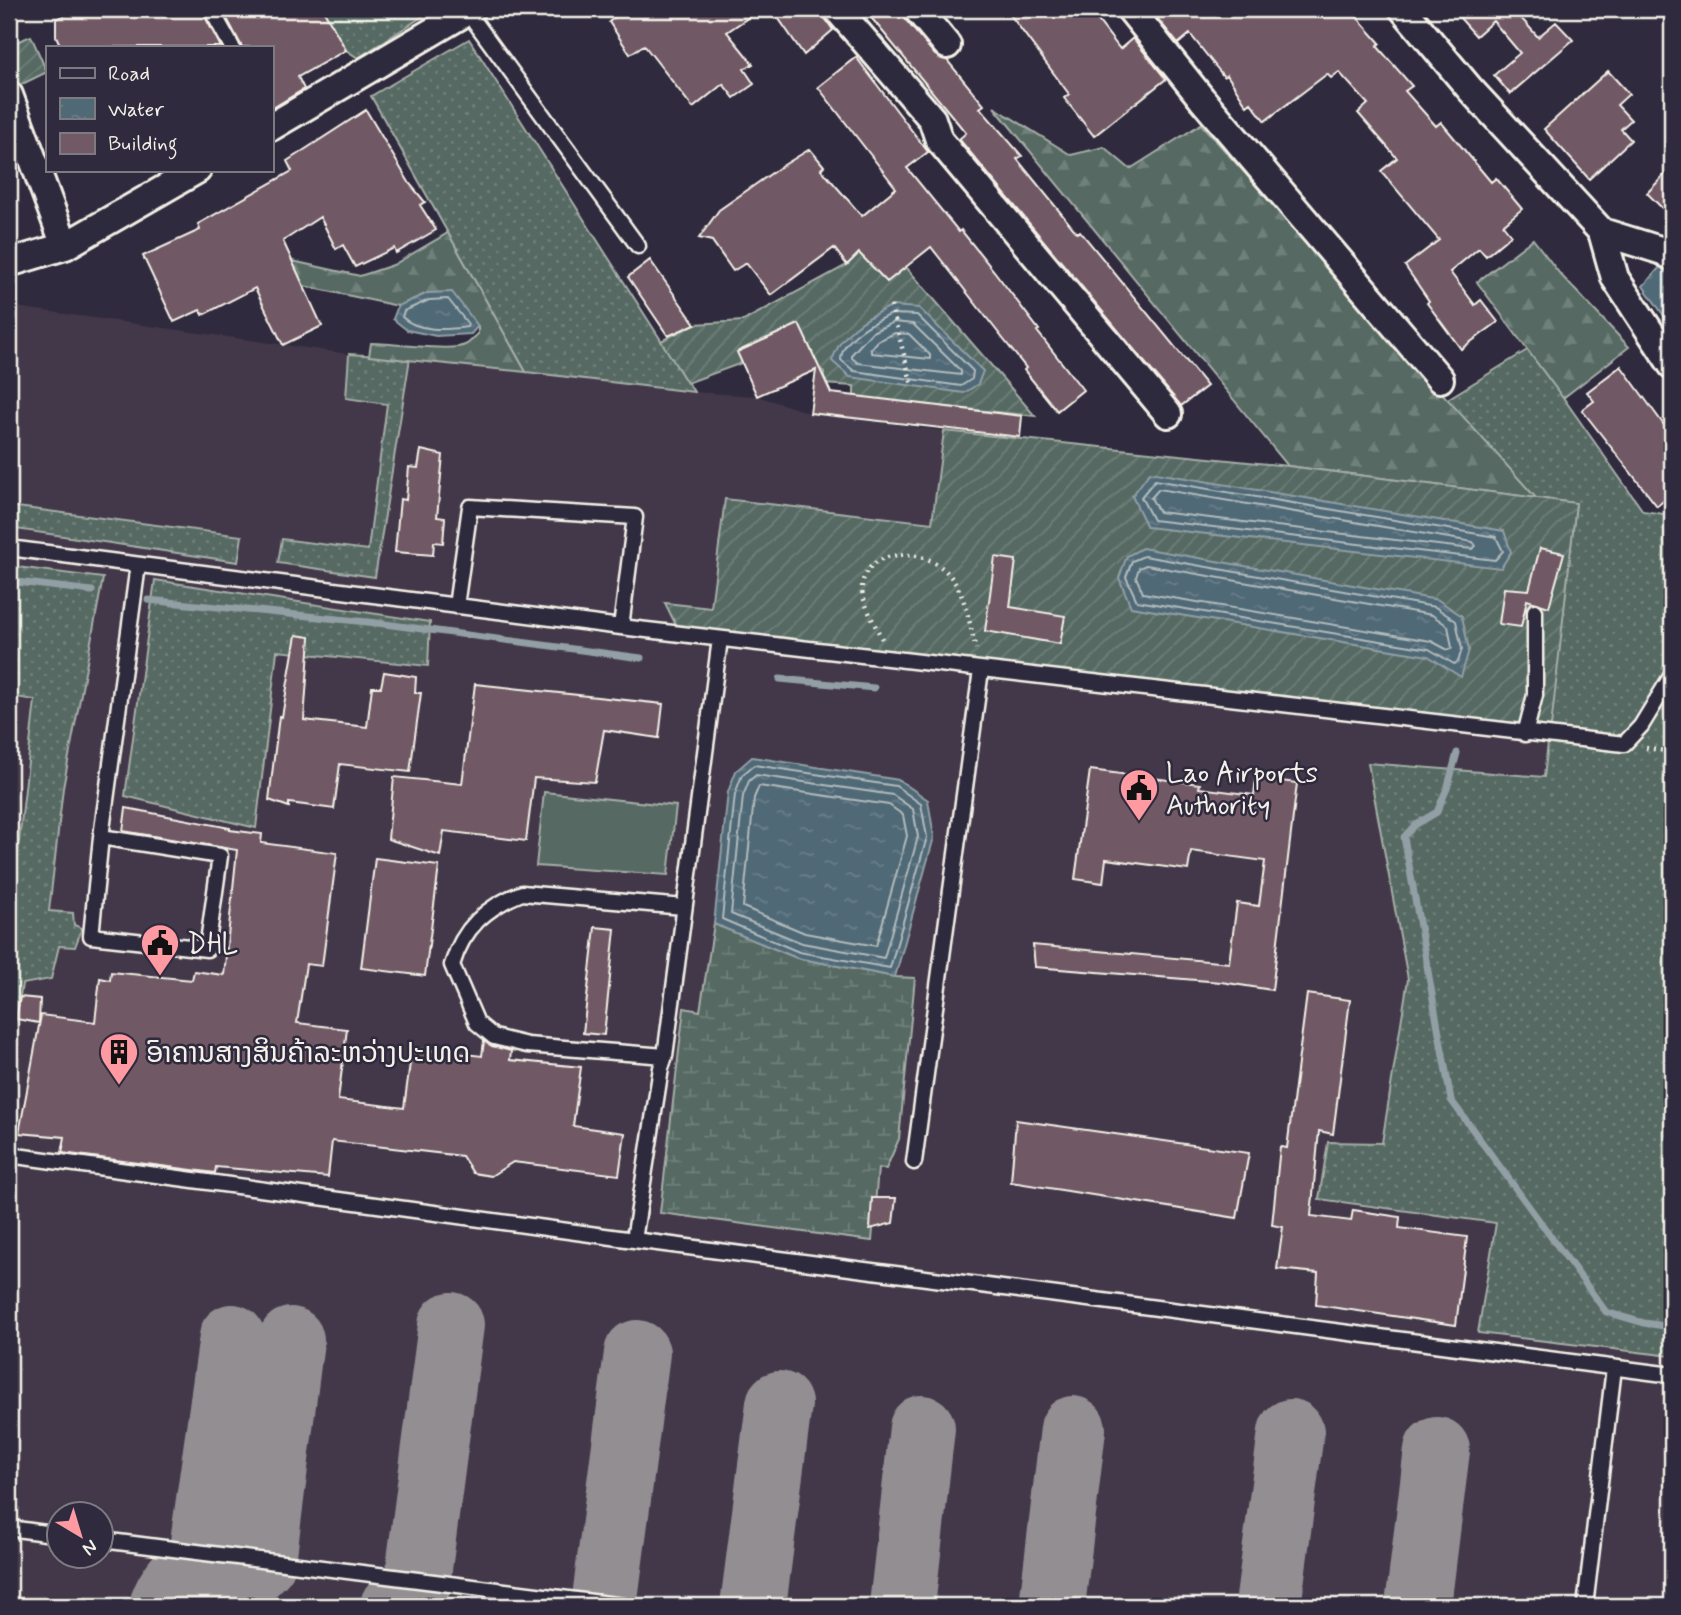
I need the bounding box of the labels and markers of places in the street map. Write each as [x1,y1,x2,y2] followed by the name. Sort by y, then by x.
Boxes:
[1166,756,1318,825] place label: Lao Airports Authority
[1118,767,1160,822] public building icon: Lao Airports Authority
[139,922,181,977] public building icon: DHL
[187,927,239,964] place label: DHL
[98,1031,140,1086] building icon: ົອາຄານສາງສິນຄ້າລະຫວ່າງປະເທດ
[146,1036,470,1073] place label: ົອາຄານສາງສິນຄ້າລະຫວ່າງປະເທດ

